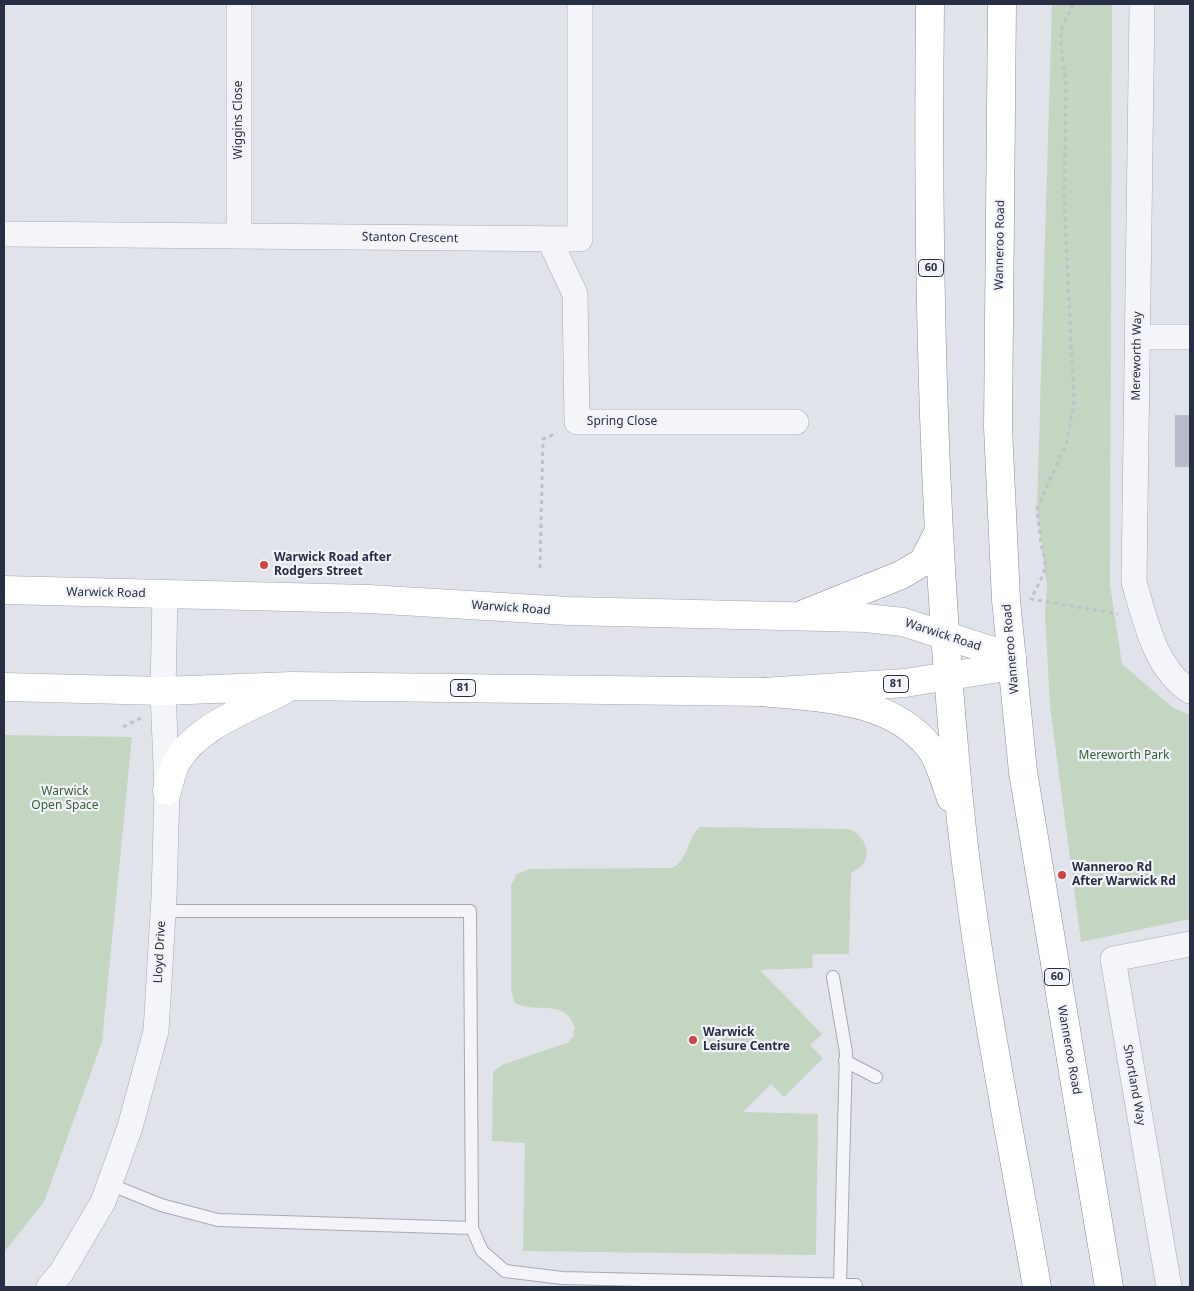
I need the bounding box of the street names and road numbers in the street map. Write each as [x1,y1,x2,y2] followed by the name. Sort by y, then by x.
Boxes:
[232,81,246,159] street label: Wiggins Close
[992,200,1008,290] street label: Wanneroo Road
[362,230,458,246] street label: Stanton Crescent
[918,260,944,276] road number: 60
[1129,311,1145,401] street label: Mereworth Way
[587,415,657,429] street label: Spring Close
[66,585,146,601] street label: Warwick Road
[471,598,551,618] street label: Warwick Road
[1000,603,1022,695] street label: Wanneroo Road
[903,616,983,654] street label: Warwick Road
[884,676,908,692] road number: 81
[450,680,476,696] road number: 81
[151,920,169,984] street label: Lloyd Drive
[1044,969,1070,986] road number: 60
[1054,1004,1084,1096] street label: Wanneroo Road
[1120,1043,1148,1127] street label: Shortland Way

